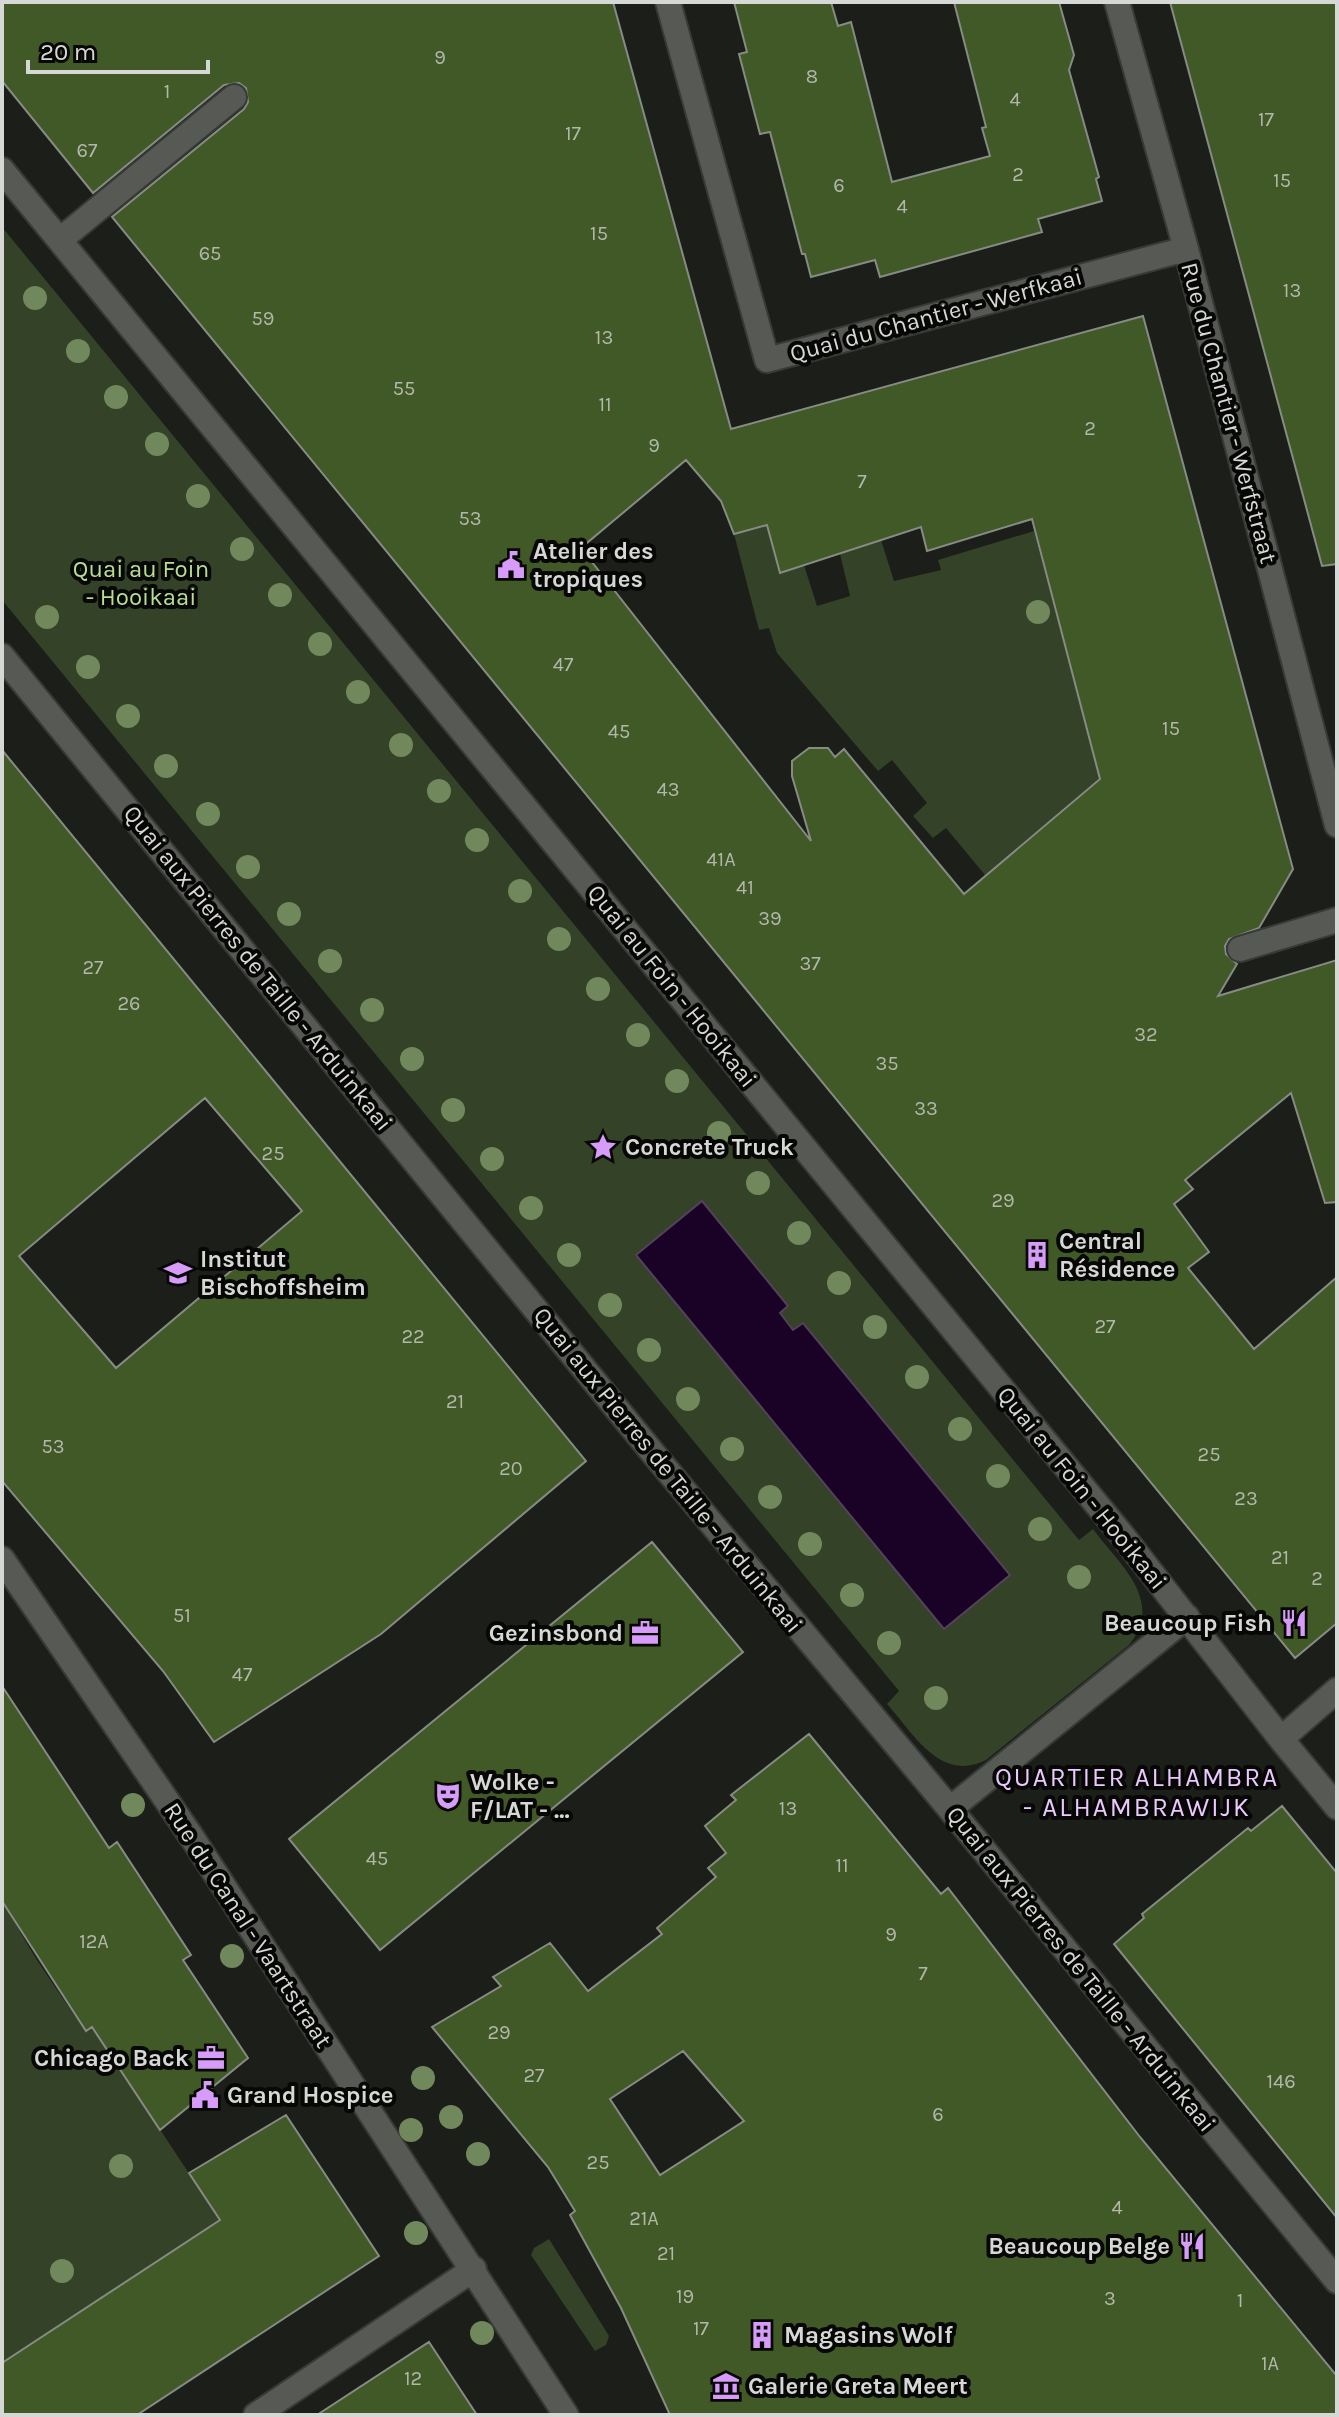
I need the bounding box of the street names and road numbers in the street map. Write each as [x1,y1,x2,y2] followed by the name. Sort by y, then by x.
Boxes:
[1175,259,1283,567] street label: Rue du Chantier - Werfstraat
[787,262,1085,368] street label: Quai du Chantier - Werfkaai
[118,800,398,1136] street label: Quai aux Pierres de Taille - Arduinkaai
[582,879,762,1093] street label: Quai au Foin - Hooikaai
[528,1302,808,1638] street label: Quai aux Pierres de Taille - Arduinkaai
[992,1381,1172,1595] street label: Quai au Foin - Hooikaai
[158,1797,338,2053] street label: Rue du Canal - Vaartstraat
[941,1801,1221,2137] street label: Quai aux Pierres de Taille - Arduinkaai

